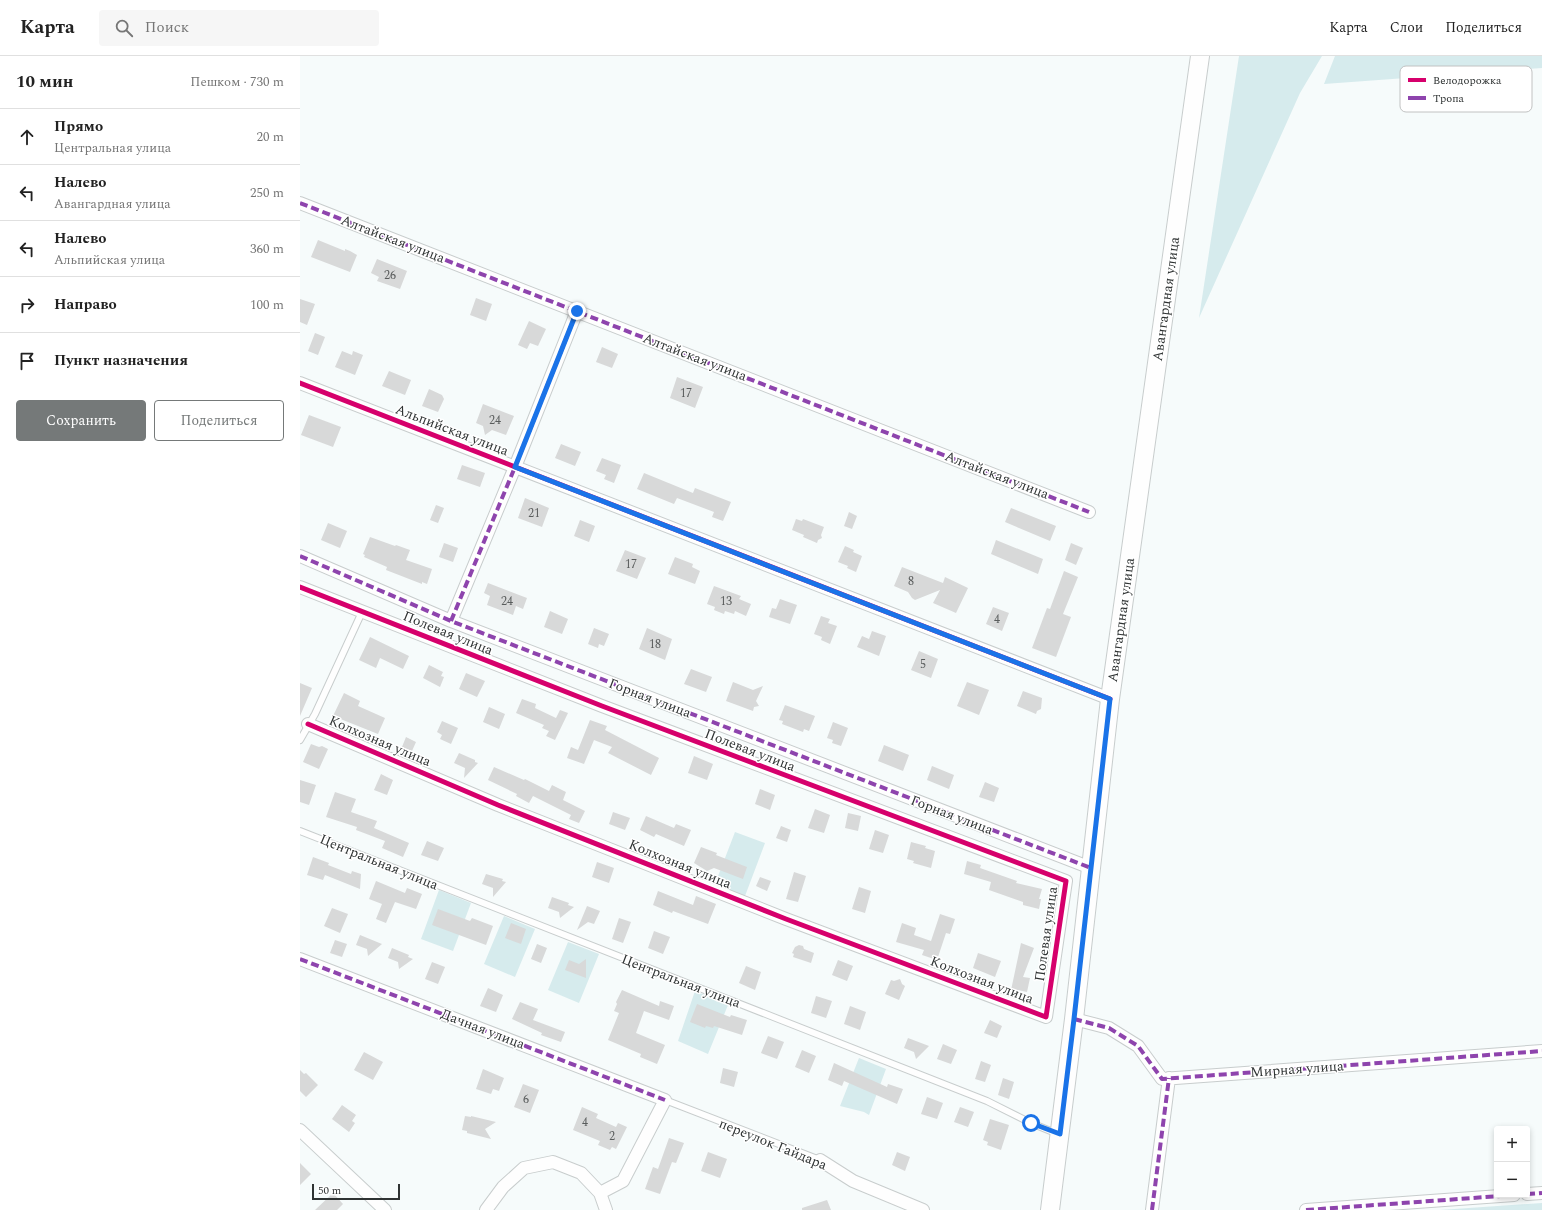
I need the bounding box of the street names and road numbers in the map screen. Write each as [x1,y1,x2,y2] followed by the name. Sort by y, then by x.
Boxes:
[338,210,448,269] street label: Алтайская улица
[1147,235,1185,363] street label: Авангардная улица
[640,328,750,387] street label: Алтайская улица
[392,399,512,461] street label: Альпийская улица
[942,446,1052,505] street label: Алтайская улица
[1102,556,1140,684] street label: Авангардная улица
[400,605,496,661] street label: Полевая улица
[606,673,694,723] street label: Горная улица
[326,710,435,772] street label: Колхозная улица
[702,723,799,777] street label: Полевая улица
[908,790,996,840] street label: Горная улица
[317,829,442,895] street label: Центральная улица
[625,834,735,894] street label: Колхозная улица
[1029,885,1063,983] street label: Полевая улица
[618,949,744,1013] street label: Центральная улица
[927,951,1037,1009] street label: Колхозная улица
[438,1003,528,1055] street label: Дачная улица
[1250,1055,1345,1083] street label: Мирная улица
[716,1113,830,1175] street label: переулок Гайдара

